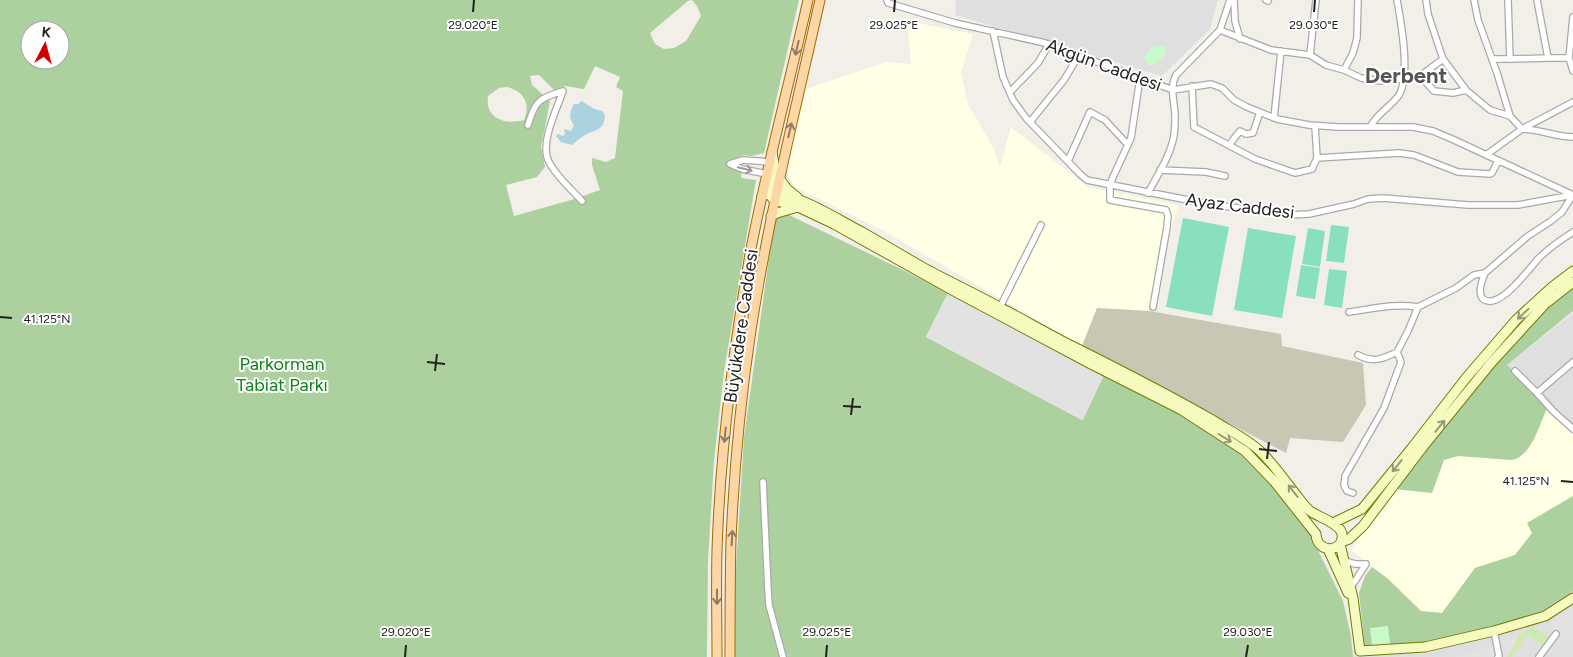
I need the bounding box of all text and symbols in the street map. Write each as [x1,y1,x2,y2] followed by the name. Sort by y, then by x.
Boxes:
[448,18,498,32] text: 29.020°E
[870,18,918,32] text: 29.025°E
[1289,18,1339,32] text: 29.030°E
[20,20,70,70] north arrow
[41,24,53,42] text: K
[1043,34,1165,96] street label: Akgün Caddesi
[792,39,801,55] one-way arrow
[1365,62,1447,89] district label: Derbent
[786,123,795,139] one-way arrow
[737,165,753,175] one-way arrow
[1184,188,1296,224] street label: Ayaz Caddesi
[719,247,763,405] street label: Büyükdere Caddesi
[1517,308,1529,320] one-way arrow
[23,312,71,326] text: 41.125°N
[236,353,328,396] park label: Parkorman Tabiat Parkı
[1434,420,1445,433] one-way arrow
[720,426,730,442] one-way arrow
[1218,434,1232,444] one-way arrow
[1392,459,1403,472] one-way arrow
[1502,474,1550,488] text: 41.125°N
[1287,485,1298,498] one-way arrow
[727,531,736,547] one-way arrow
[712,588,722,605] one-way arrow
[381,625,431,639] text: 29.020°E
[803,625,851,639] text: 29.025°E
[1223,625,1273,639] text: 29.030°E

